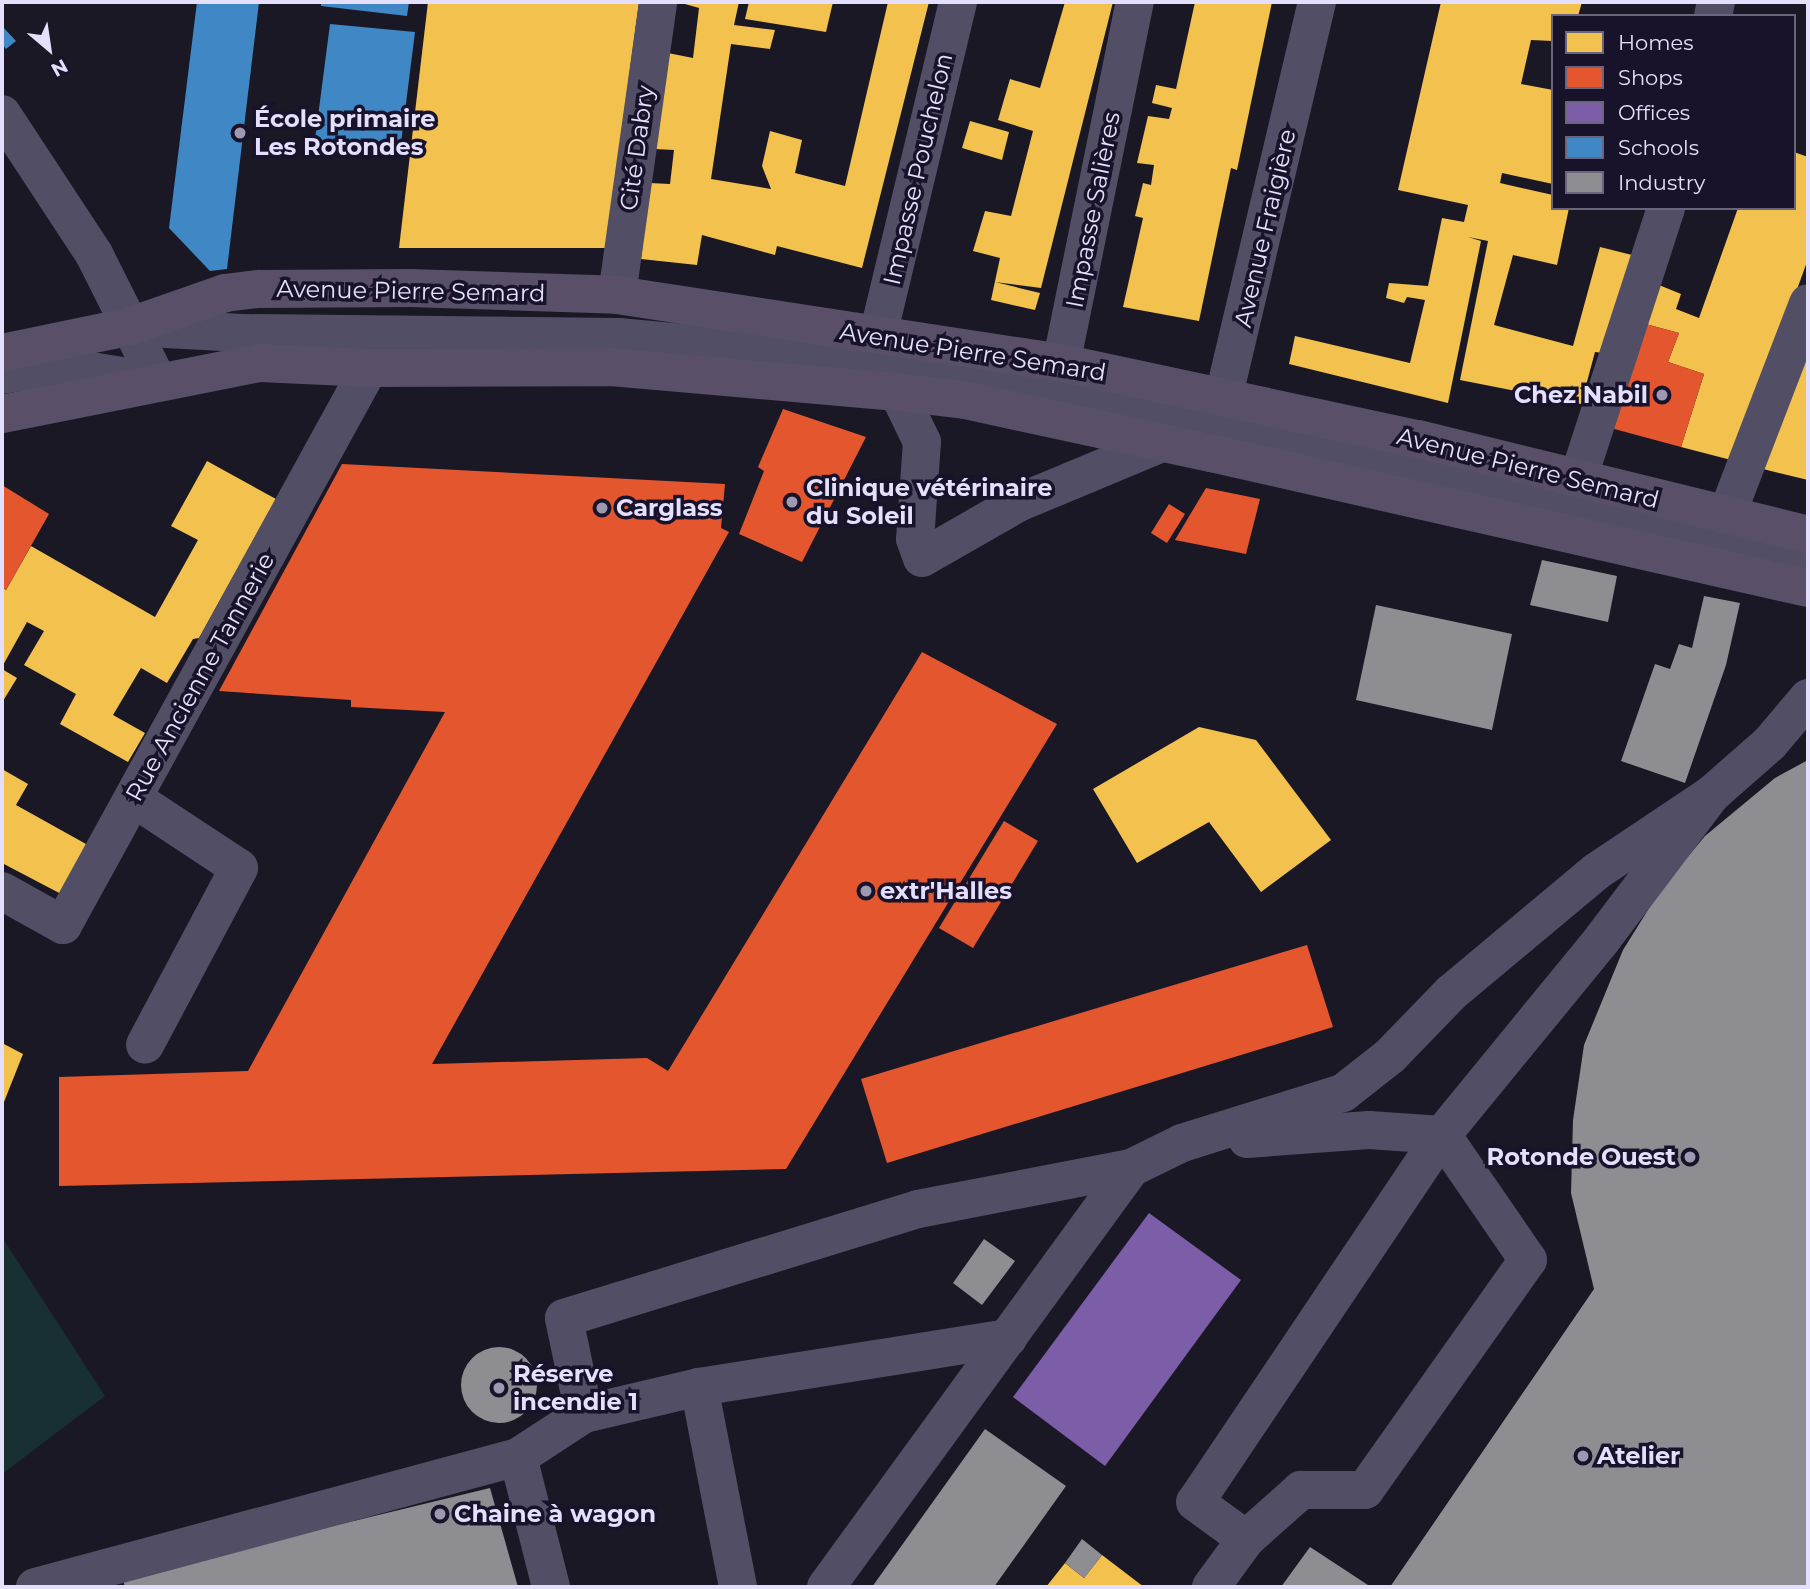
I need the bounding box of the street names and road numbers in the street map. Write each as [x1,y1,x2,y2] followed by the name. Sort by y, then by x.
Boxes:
[877,50,959,288] street label: Impasse Pouchelon
[614,84,660,212] street label: Cité Dabry
[1060,110,1126,310] street label: Impasse Salières
[1228,126,1302,330] street label: Avenue Fraigière
[276,274,546,308] street label: Avenue Pierre Semard
[838,317,1108,387] street label: Avenue Pierre Semard
[1394,421,1662,515] street label: Avenue Pierre Semard
[120,548,280,806] street label: Rue Ancienne Tannerie

